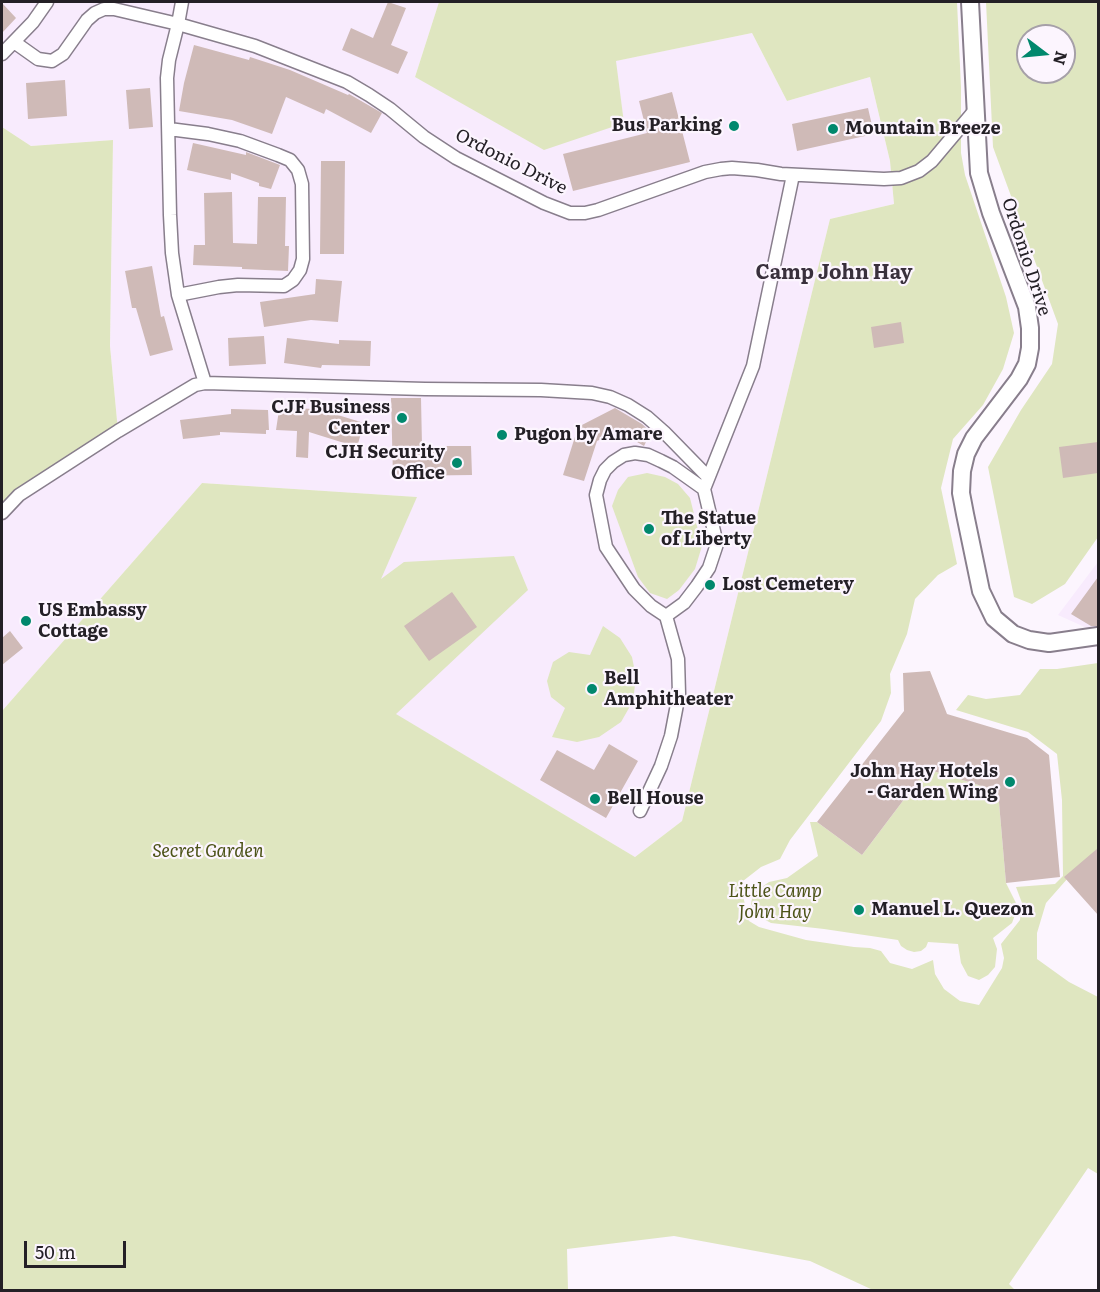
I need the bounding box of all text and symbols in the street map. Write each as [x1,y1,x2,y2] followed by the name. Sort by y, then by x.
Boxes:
[1016,24,1076,84] north arrow
[1048,49,1075,68] text: N
[612,115,722,137] place label: Bus Parking
[845,118,1001,140] place label: Mountain Breeze
[727,119,741,133] marker: Bus Parking
[826,122,840,136] marker: Mountain Breeze
[451,125,571,199] street label: Ordonio Drive
[997,195,1055,319] street label: Ordonio Drive
[756,261,912,285] district label: Camp John Hay
[271,397,390,440] place label: CJF Business Center
[395,411,409,425] marker: CJF Business Center
[514,424,663,446] place label: Pugon by Amare
[495,428,509,442] marker: Pugon by Amare
[325,442,445,484] place label: CJH Security Office
[450,456,464,470] marker: CJH Security Office
[661,508,756,550] place label: The Statue of Liberty
[642,522,656,536] marker: The Statue of Liberty
[722,574,854,596] place label: Lost Cemetery
[703,578,717,592] marker: Lost Cemetery
[38,600,147,642] place label: US Embassy Cottage
[19,614,33,628] marker: US Embassy Cottage
[604,668,733,710] place label: Bell Amphitheater
[585,682,599,696] marker: Bell Amphitheater
[850,761,998,804] place label: John Hay Hotels - Garden Wing
[1003,775,1017,789] marker: John Hay Hotels - Garden Wing
[607,788,704,810] place label: Bell House
[588,792,602,806] marker: Bell House
[152,841,264,863] park label: Secret Garden
[728,881,822,924] park label: Little Camp John Hay
[871,899,1034,921] place label: Manuel L. Quezon
[852,903,866,917] marker: Manuel L. Quezon
[27,1229,129,1267] scale bar
[35,1238,76,1265] text: 50 m

